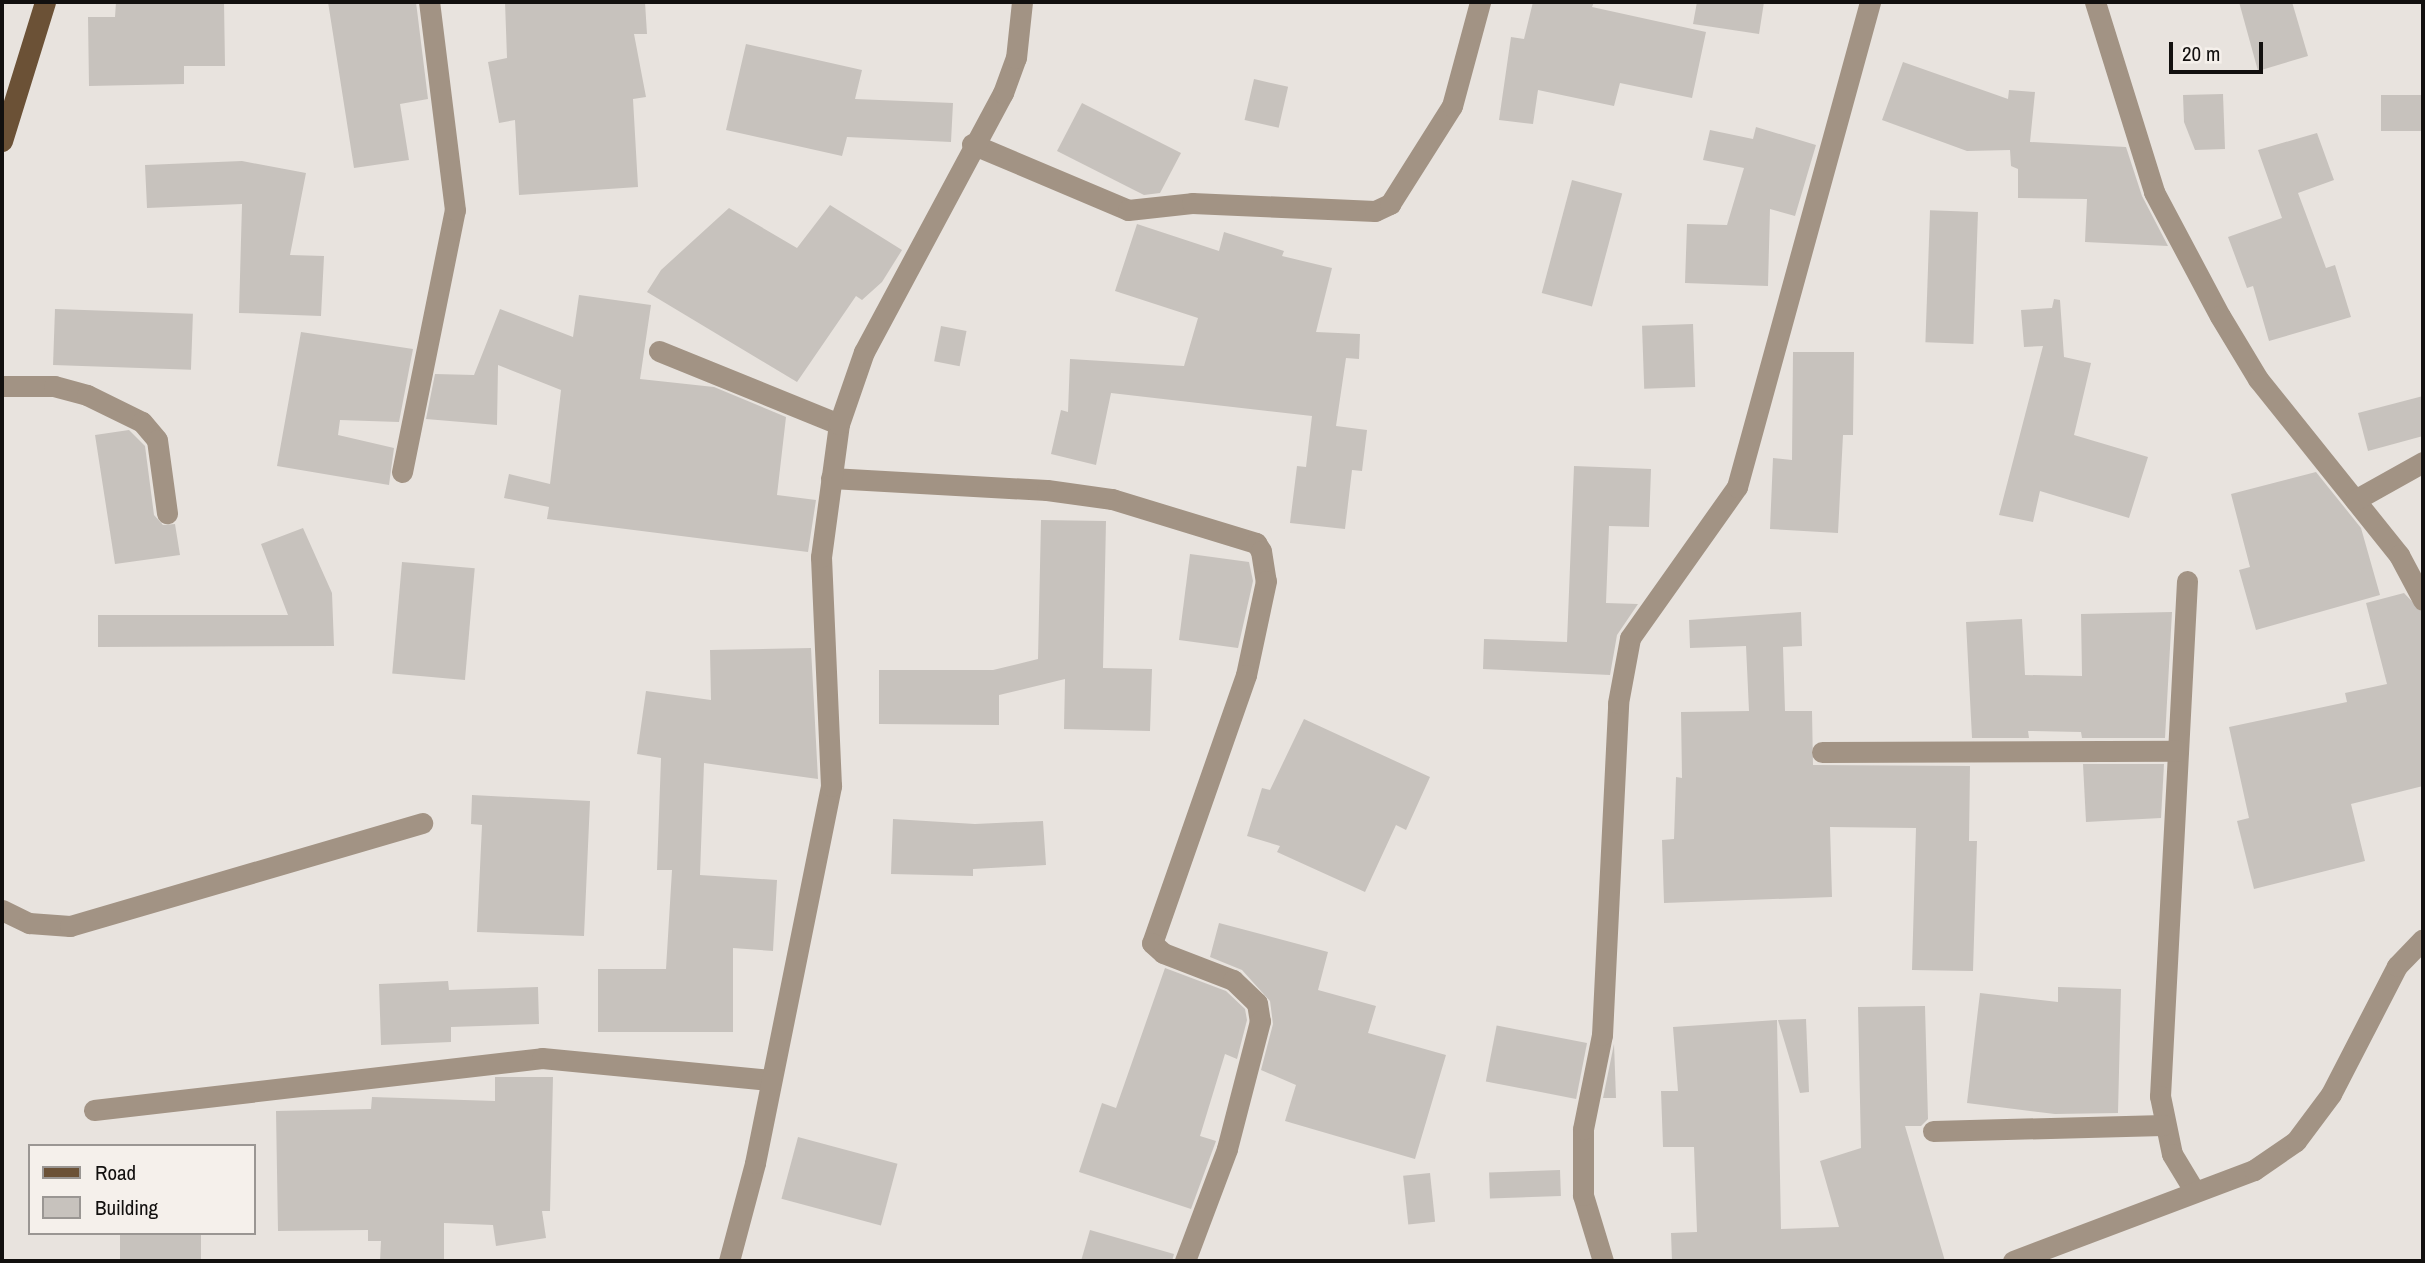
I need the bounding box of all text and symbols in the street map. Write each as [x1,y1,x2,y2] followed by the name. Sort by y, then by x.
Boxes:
[2173,28,2268,72] scale bar
[2182,39,2220,68] text: 20 m
[28,1144,256,1235] legend
[95,1158,136,1187] text: Road
[95,1193,158,1222] text: Building

